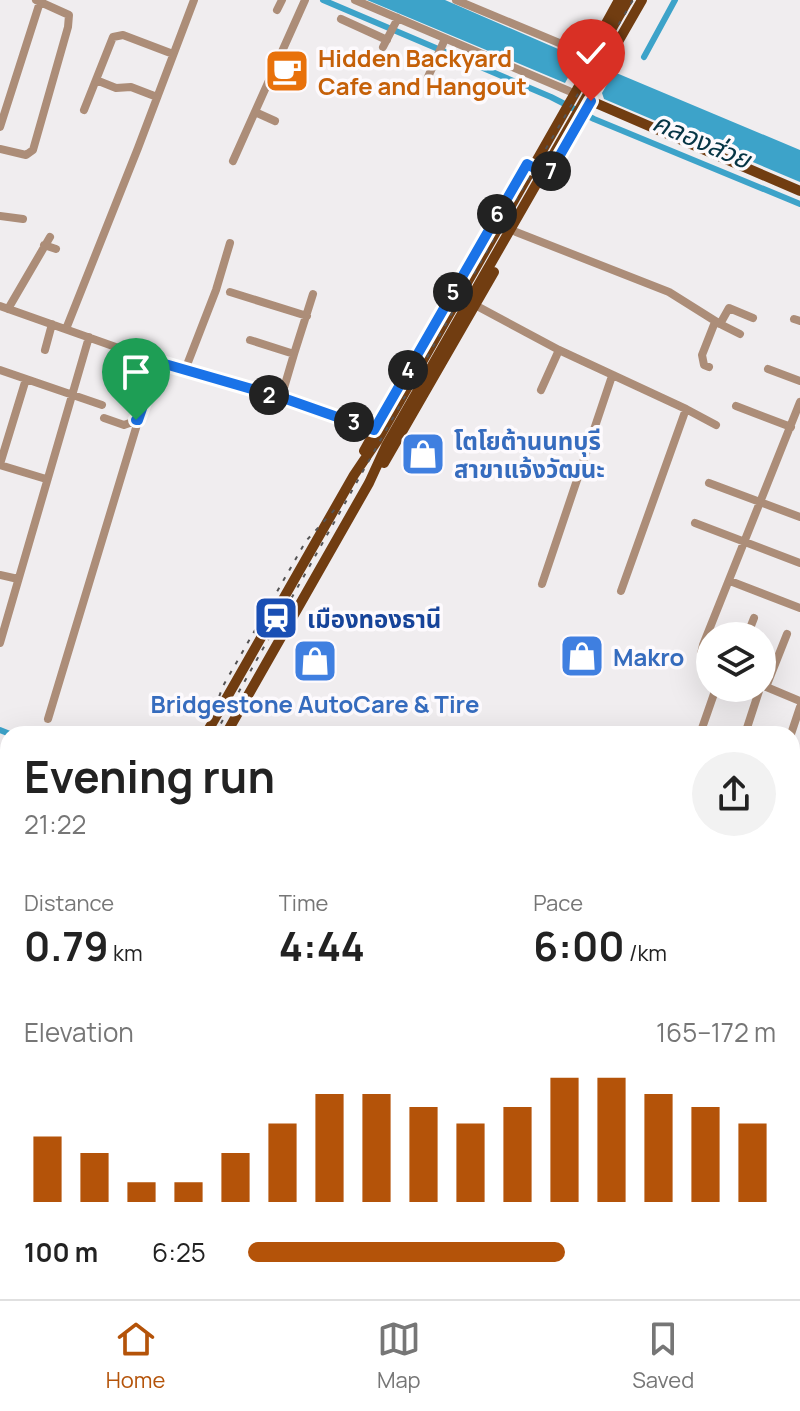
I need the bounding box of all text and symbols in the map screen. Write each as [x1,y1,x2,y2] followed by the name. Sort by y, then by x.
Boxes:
[557,19,625,101] pin
[569,31,613,75] icon: check
[318,41,527,102] place label: Hidden Backyard Cafe and Hangout
[263,47,311,95] cafe icon: Hidden Backyard Cafe and Hangout
[648,103,758,177] water label: คลองส่วย
[531,151,571,191] pin: 7
[545,156,557,186] text: 7
[477,194,517,234] pin: 6
[490,199,504,229] text: 6
[433,272,473,312] pin: 5
[447,277,459,307] text: 5
[102,338,170,420] pin
[114,350,158,394] icon: arrive
[388,350,428,390] pin: 4
[401,355,415,385] text: 4
[249,375,289,415] pin: 2
[262,380,276,410] text: 2
[334,402,374,442] pin: 3
[348,407,360,437] text: 3
[454,424,605,485] place label: โตโยต้านนทบุรี สาขาแจ้งวัฒนะ
[399,430,447,478] shop icon: โตโยต้านนทบุรี สาขาแจ้งวัฒนะ
[252,594,300,642] station icon: เมืองทองธานี
[307,602,441,635] place label: เมืองทองธานี
[696,622,776,702] map controls
[696,622,776,702] button: layers
[558,632,606,680] shop icon: Makro
[291,637,339,685] shop icon: Bridgestone AutoCare & Tire
[613,640,684,673] place label: Makro
[151,687,479,720] place label: Bridgestone AutoCare & Tire
[24,746,275,806] text: Evening run
[692,752,776,836] button: share
[24,806,86,842] text: 21:22
[24,888,114,918] text: Distance
[279,888,328,918] text: Time
[533,888,583,918] text: Pace
[24,918,109,973] text: 0.79
[279,918,365,973] text: 4:44
[533,918,625,973] text: 6:00
[109,938,143,968] text: km
[625,938,667,968] text: /km
[24,1014,134,1050] text: Elevation
[656,1014,776,1050] text: 165–172 m
[24,1234,98,1270] text: 100 m
[152,1234,206,1270] text: 6:25
[106,1317,165,1395] tab: Home
[377,1317,421,1395] tab: Map
[632,1317,694,1395] tab: Saved

